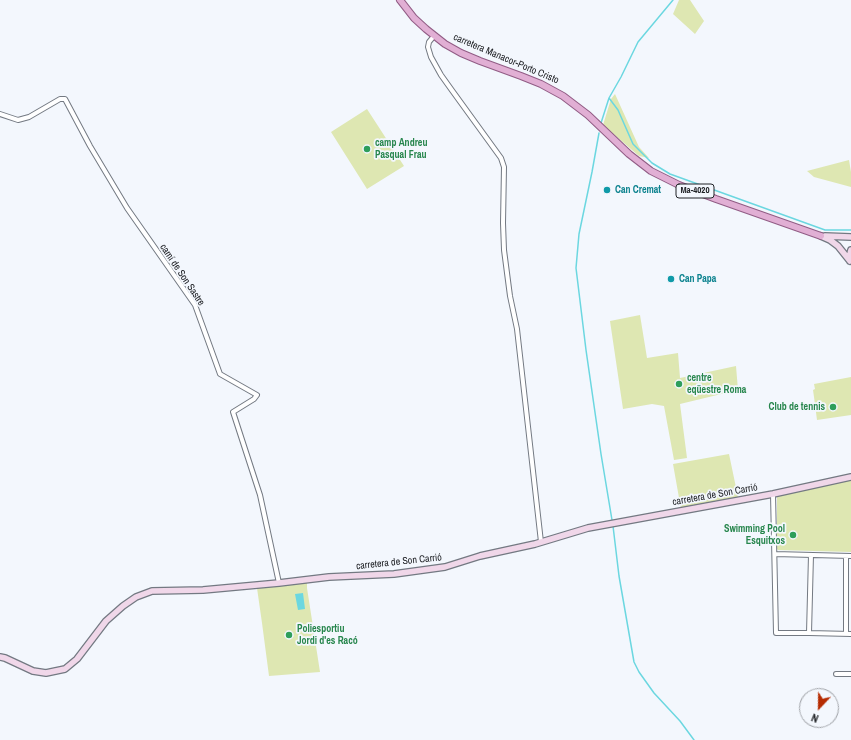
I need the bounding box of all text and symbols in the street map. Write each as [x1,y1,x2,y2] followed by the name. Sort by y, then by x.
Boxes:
[451,31,561,87] street label: carretera Manacor-Porto Cristo
[375,137,427,160] place label: camp Andreu Pasqual Frau
[362,144,372,154] marker: camp Andreu Pasqual Frau
[615,184,661,196] place label: Can Cremat
[676,184,714,198] road number: Ma-4020
[602,185,612,195] marker: Can Cremat
[157,242,207,308] street label: camí de Son Sastre
[679,273,716,285] place label: Can Papa
[666,274,676,284] marker: Can Papa
[687,372,746,396] place label: centre eqüestre Roma
[674,379,684,389] marker: centre eqüestre Roma
[769,401,825,413] place label: Club de tennis
[828,402,838,412] marker: Club de tennis
[672,482,758,508] street label: carretera de Son Carrió
[724,523,785,546] place label: Swimming Pool Esquitxos
[788,530,798,540] marker: Swimming Pool Esquitxos
[356,552,442,572] street label: carretera de Son Carrió
[297,623,358,646] place label: Poliesportiu Jordi d'es Racó
[284,630,294,640] marker: Poliesportiu Jordi d'es Racó
[799,688,839,728] north arrow
[809,710,821,726] text: N

